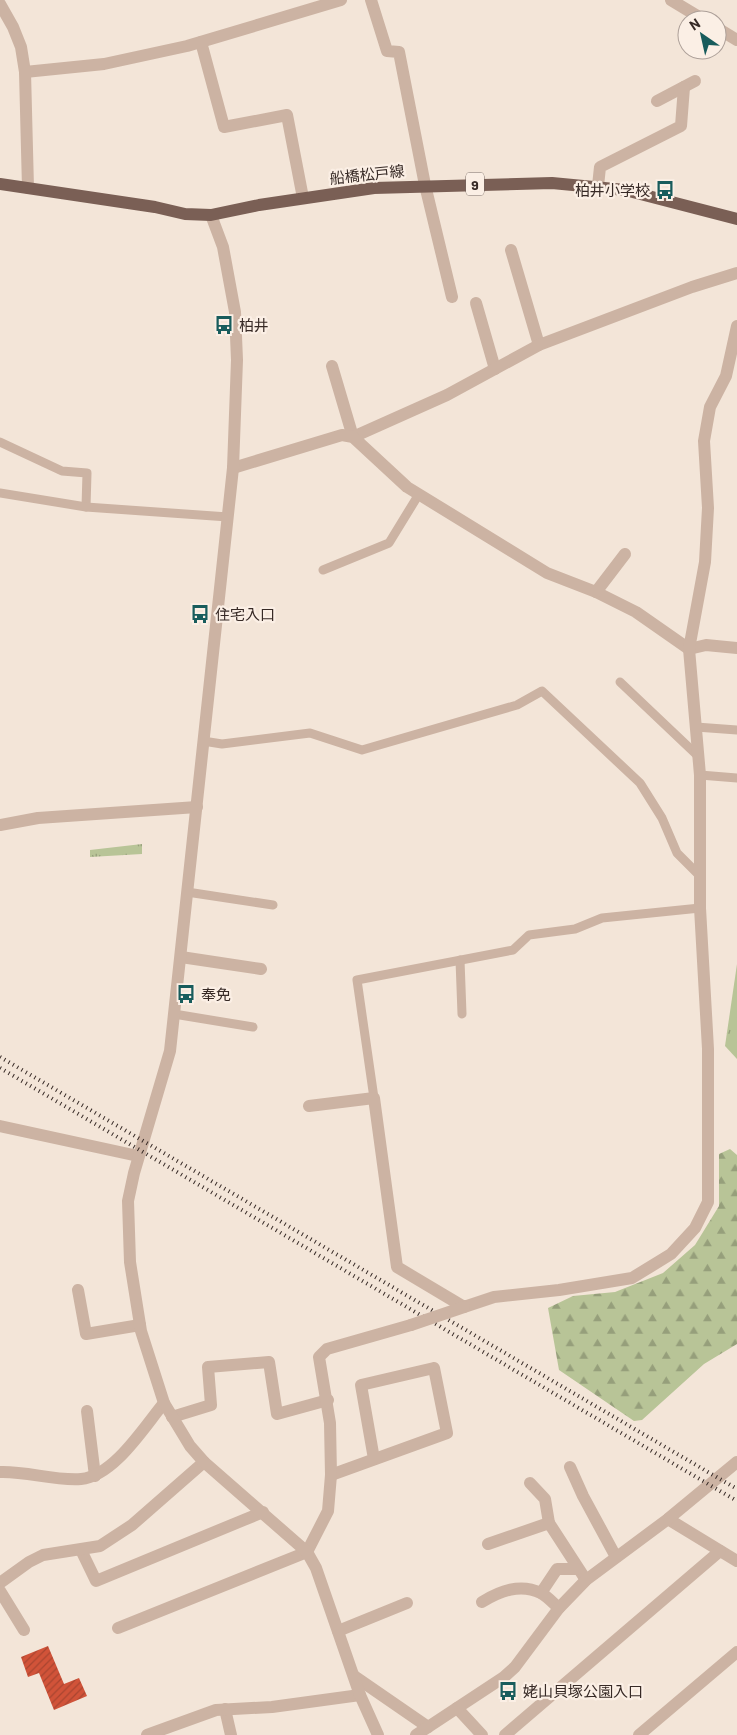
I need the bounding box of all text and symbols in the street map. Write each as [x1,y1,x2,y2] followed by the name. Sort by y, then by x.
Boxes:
[677,10,727,60] north arrow
[686,14,703,33] text: N
[329,161,405,187] street label: 船橋松戸線
[466,172,484,195] road number: 9
[654,179,676,201] bus stop icon: 柏井小学校
[575,181,650,199] place label: 柏井小学校
[213,314,235,336] bus stop icon: 柏井
[239,316,269,334] place label: 柏井
[189,603,211,625] bus stop icon: 住宅入口
[215,605,275,623] place label: 住宅入口
[175,983,197,1005] bus stop icon: 奉免
[201,985,231,1003] place label: 奉免
[497,1680,519,1702] bus stop icon: 姥山貝塚公園入口
[523,1682,643,1700] place label: 姥山貝塚公園入口

